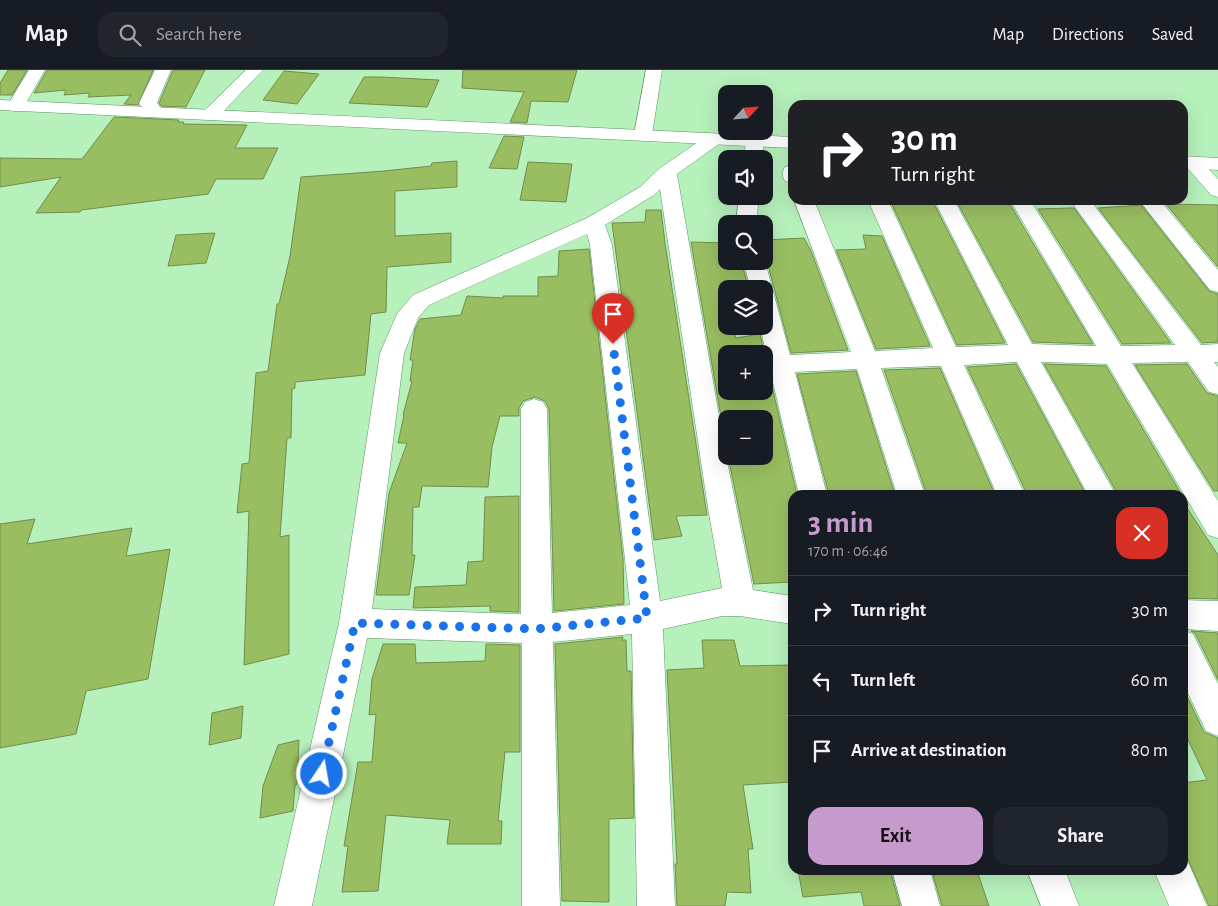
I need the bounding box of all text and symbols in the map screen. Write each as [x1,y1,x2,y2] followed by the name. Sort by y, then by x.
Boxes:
[98,12,448,57] search box
[116,21,144,49] icon: search
[25,22,68,46] text: Map
[156,25,242,44] text: Search here
[993,26,1024,44] text: Map
[1052,26,1124,44] text: Directions
[1152,26,1193,44] text: Saved
[718,85,772,140] north arrow
[718,85,773,465] map controls
[808,120,873,185] icon: right
[891,122,958,157] text: 30 m
[718,150,773,205] button: sound
[891,163,975,185] text: Turn right
[718,215,773,270] button: search
[718,280,773,335] button: layers
[592,293,634,344] pin
[599,300,627,328] icon: arrive
[718,345,773,400] button: +
[718,410,773,465] button: −
[1116,507,1168,559] button: close
[808,508,873,538] text: 3 min
[808,543,888,559] text: 170 m · 06:46
[808,597,836,625] icon: right
[851,601,926,620] text: Turn right
[1132,601,1168,620] text: 30 m
[808,667,836,695] icon: left
[851,671,915,690] text: Turn left
[1131,671,1168,690] text: 60 m
[808,737,836,765] icon: arrive
[851,741,1007,760] text: Arrive at destination
[1131,741,1168,760] text: 80 m
[295,747,347,799] position arrow
[808,807,983,865] button: Exit
[993,807,1168,865] button: Share

